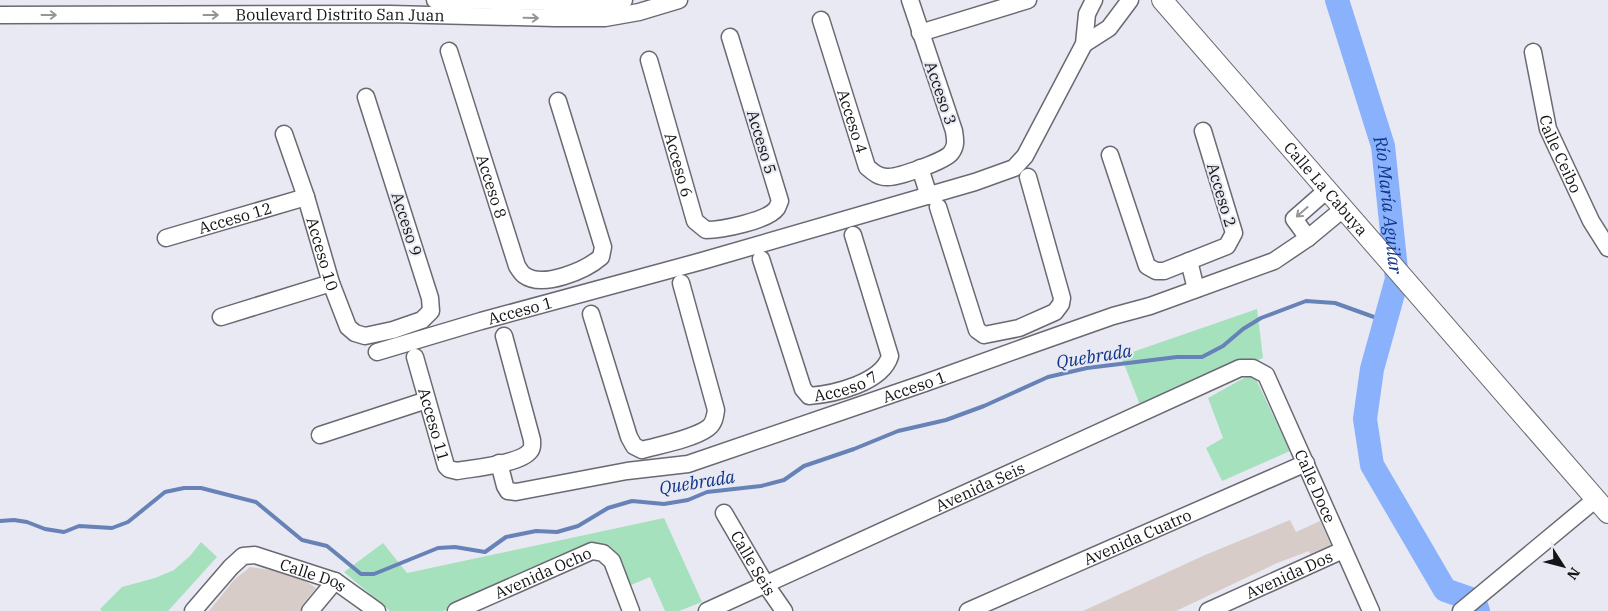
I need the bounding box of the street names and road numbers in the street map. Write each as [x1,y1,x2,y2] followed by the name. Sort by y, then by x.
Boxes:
[235,4,445,25] street label: Boulevard Distrito San Juan
[921,59,961,127] street label: Acceso 3
[833,87,872,156] street label: Acceso 4
[743,108,781,176] street label: Acceso 5
[1535,113,1586,196] street label: Calle Ceibo
[660,130,698,199] street label: Acceso 6
[1280,137,1373,240] street label: Calle La Cabuya
[472,152,511,221] street label: Acceso 8
[1203,161,1241,229] street label: Acceso 2
[387,190,427,258] street label: Acceso 9
[196,198,274,238] street label: Acceso 12
[302,215,343,294] street label: Acceso 10
[486,292,554,329] street label: Acceso 1
[813,366,882,405] street label: Acceso 7
[880,366,949,407] street label: Acceso 1
[414,385,454,463] street label: Acceso 11
[1290,446,1340,526] street label: Calle Doce
[932,458,1028,516] street label: Avenida Seis
[1080,504,1194,569] street label: Avenida Cuatro
[727,527,780,599] street label: Calle Seis
[491,543,594,603] street label: Avenida Ocho
[1243,546,1336,603] street label: Avenida Dos
[278,554,351,596] street label: Calle Dos

